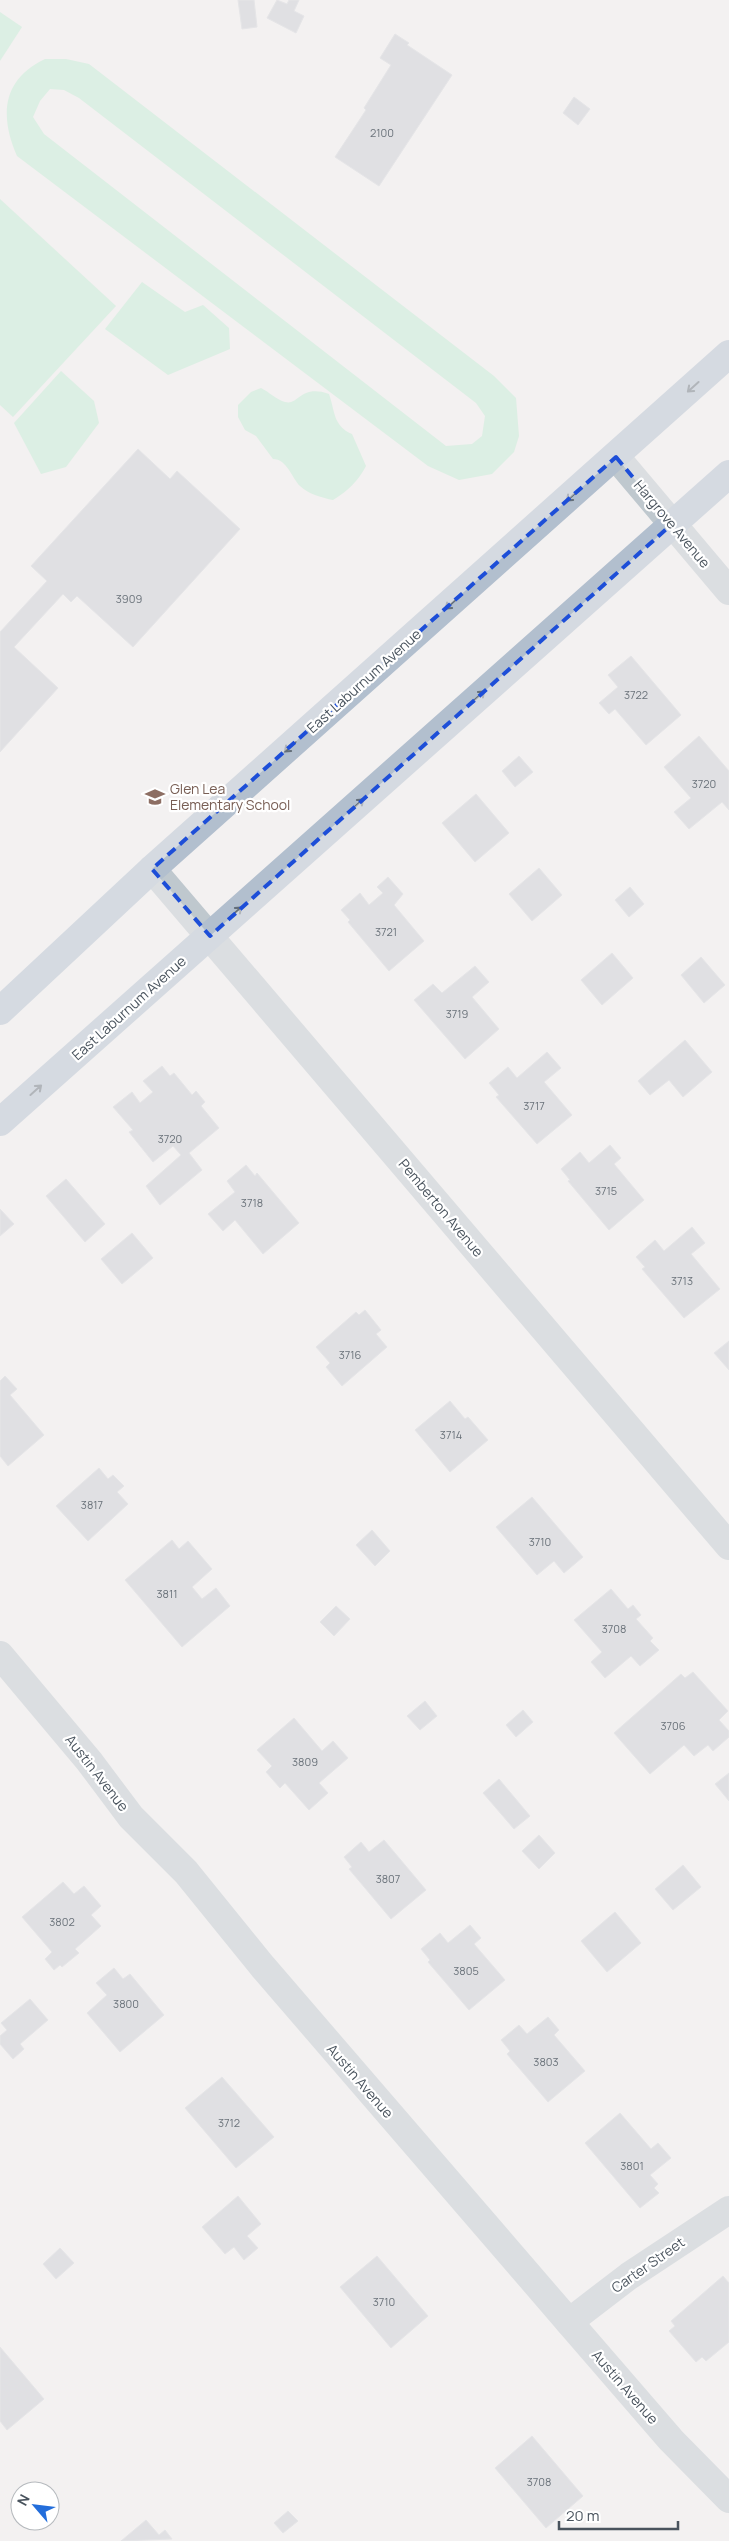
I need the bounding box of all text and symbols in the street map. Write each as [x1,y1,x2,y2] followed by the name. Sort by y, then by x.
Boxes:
[370,125,394,140] house number: 2100
[686,381,699,393] one-way arrow
[630,476,715,572] street label: Hargrove Avenue
[566,490,579,502] one-way arrow
[116,591,142,606] house number: 3909
[444,598,457,610] one-way arrow
[303,624,425,737] street label: East Laburnum Avenue
[624,687,648,702] house number: 3722
[472,691,485,702] one-way arrow
[284,741,297,753] one-way arrow
[692,776,716,791] house number: 3720
[170,779,290,814] place label: Glen Lea Elementary School
[144,786,166,808] school or university icon: Glen Lea Elementary School
[351,798,364,810] one-way arrow
[230,906,243,918] one-way arrow
[375,924,397,939] house number: 3721
[68,951,190,1064] street label: East Laburnum Avenue
[446,1006,469,1021] house number: 3719
[30,1084,43,1096] one-way arrow
[523,1098,545,1113] house number: 3717
[158,1131,182,1146] house number: 3720
[395,1155,488,1261] street label: Pemberton Avenue
[595,1183,617,1198] house number: 3715
[241,1195,263,1210] house number: 3718
[671,1273,693,1288] house number: 3713
[339,1347,362,1362] house number: 3716
[440,1427,462,1442] house number: 3714
[81,1497,103,1512] house number: 3817
[529,1534,551,1549] house number: 3710
[156,1586,178,1601] house number: 3811
[602,1621,626,1636] house number: 3708
[660,1718,686,1733] house number: 3706
[61,1730,133,1815] street label: Austin Avenue
[292,1754,318,1769] house number: 3809
[376,1871,400,1886] house number: 3807
[49,1914,75,1929] house number: 3802
[453,1963,479,1978] house number: 3805
[113,1996,139,2011] house number: 3800
[323,2040,398,2122] street label: Austin Avenue
[533,2054,559,2069] house number: 3803
[218,2115,240,2130] house number: 3712
[620,2158,644,2173] house number: 3801
[607,2232,688,2297] street label: Carter Street
[373,2294,395,2309] house number: 3710
[588,2346,663,2428] street label: Austin Avenue
[527,2474,551,2489] house number: 3708
[10,2481,60,2531] north arrow
[12,2491,34,2509] text: N
[559,2498,678,2530] scale bar
[566,2505,599,2526] text: 20 m

